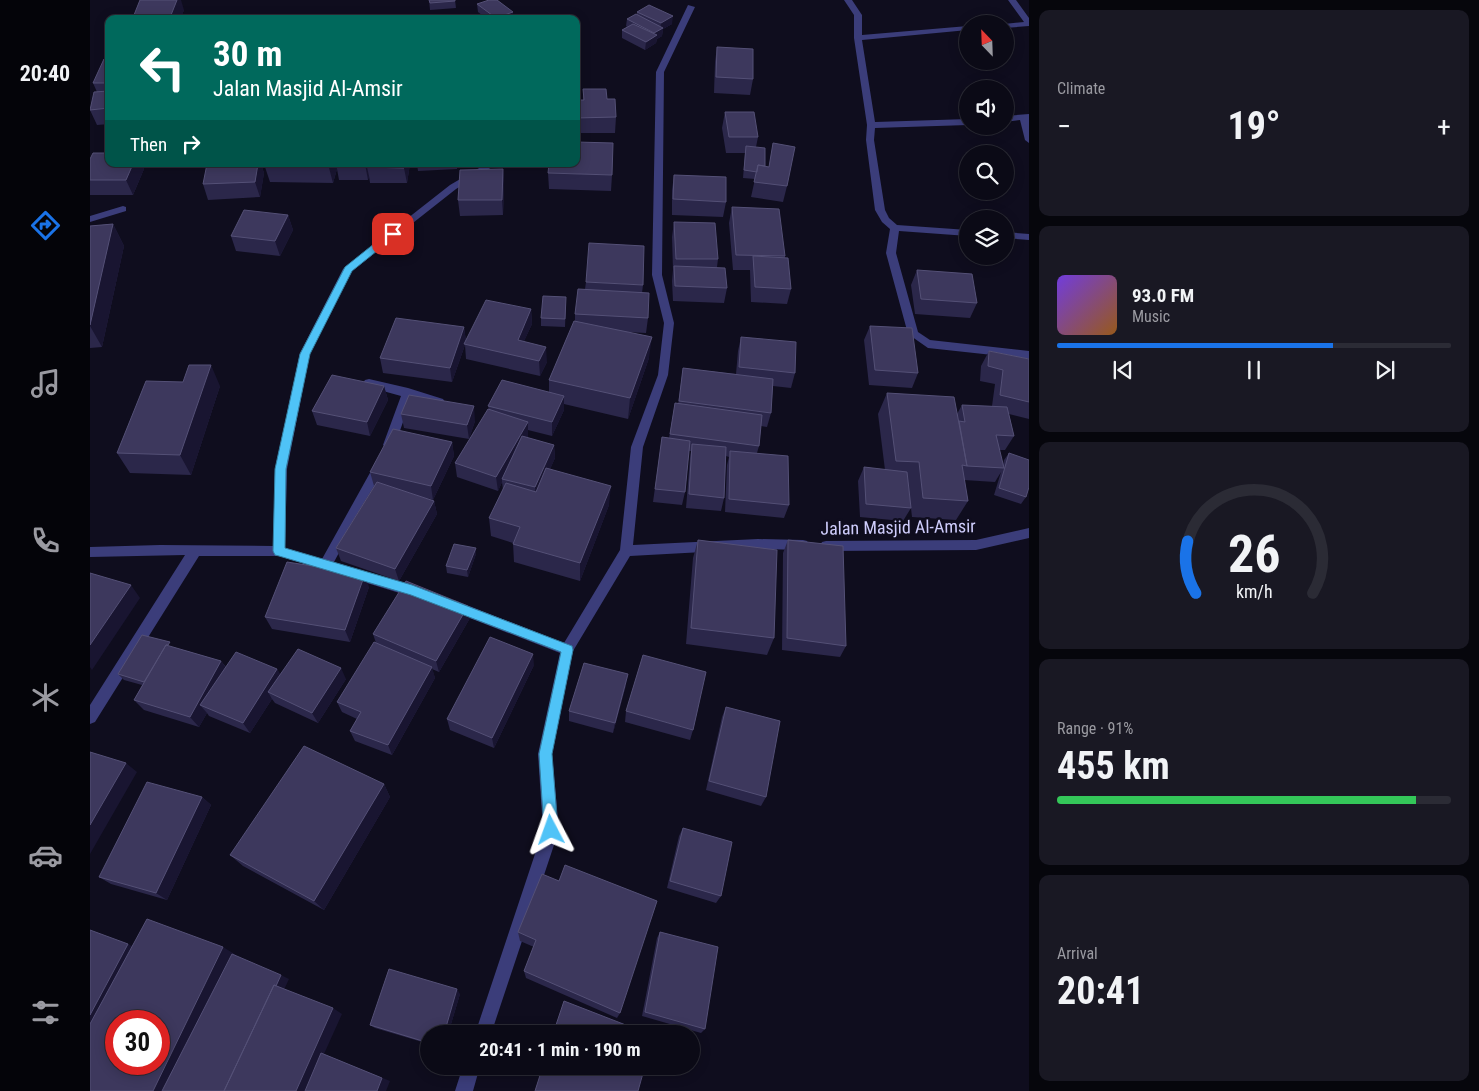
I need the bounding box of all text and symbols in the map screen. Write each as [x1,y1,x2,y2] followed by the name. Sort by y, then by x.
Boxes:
[959,15,1014,70] north arrow
[959,15,1014,265] map controls
[213,34,282,75] text: 30 m
[130,35,195,100] icon: left
[20,61,70,86] text: 20:40
[213,76,403,101] text: Jalan Masjid Al-Amsir
[1057,79,1105,98] text: Climate
[959,80,1014,135] button: sound
[1227,104,1281,148] text: 19°
[1057,110,1071,143] text: −
[1437,110,1451,143] text: +
[177,130,205,158] icon: right
[130,133,167,156] text: Then
[959,145,1014,200] button: search
[28,208,63,243] icon: directions
[959,210,1014,265] button: layers
[372,213,414,255] pin
[379,220,407,248] icon: arrive
[1132,284,1194,307] text: 93.0 FM
[1132,307,1170,326] text: Music
[1109,356,1137,384] icon: previous
[1240,356,1268,384] icon: pause
[1371,356,1399,384] icon: next
[28,366,63,401] icon: music
[820,515,976,539] street label: Jalan Masjid Al-Amsir
[28,523,63,558] icon: phone
[1228,524,1280,585] text: 26
[1236,581,1272,602] text: km/h
[28,680,63,715] icon: climate
[1057,719,1133,738] text: Range · 91%
[1057,744,1170,788] text: 455 km
[524,803,576,855] position arrow
[28,838,63,873] icon: car
[1057,944,1098,963] text: Arrival
[1057,969,1144,1013] text: 20:41
[28,995,63,1030] icon: filters
[105,1010,170,1075] speed limit sign: 30
[479,1038,641,1061] text: 20:41 · 1 min · 190 m

